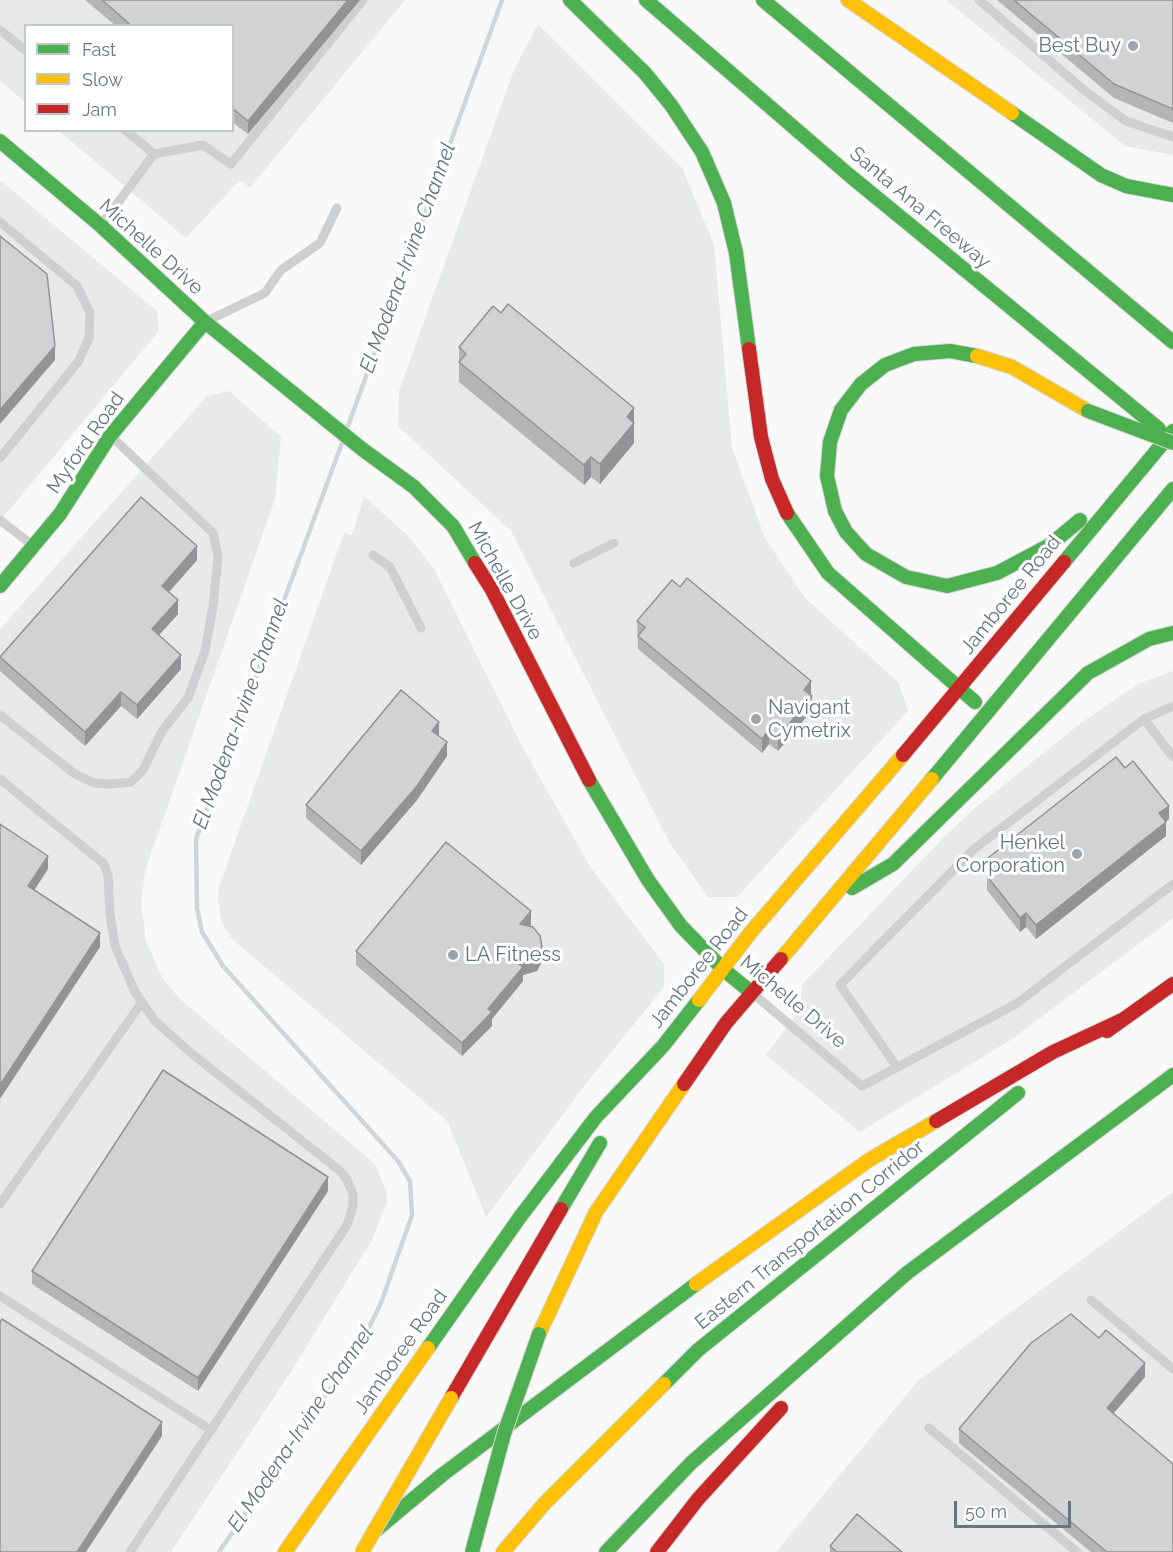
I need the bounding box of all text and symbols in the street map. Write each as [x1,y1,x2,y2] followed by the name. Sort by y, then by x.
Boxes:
[24,24,234,132] legend
[1038,34,1121,58] place label: Best Buy
[82,39,116,60] text: Fast
[1126,39,1140,53] marker: Best Buy
[82,69,123,90] text: Slow
[82,99,117,120] text: Jam
[355,140,461,376] water label: El Modena-Irvine Channel
[845,142,995,274] street label: Santa Ana Freeway
[94,194,208,300] street label: Michelle Drive
[42,387,130,499] street label: Myford Road
[463,518,547,644] street label: Michelle Drive
[956,531,1066,659] street label: Jamboree Road
[188,596,294,832] water label: El Modena-Irvine Channel
[768,696,851,743] place label: Navigant Cymetrix
[749,712,763,726] marker: Navigant Cymetrix
[956,831,1065,878] place label: Henkel Corporation
[1070,847,1084,861] marker: Henkel Corporation
[645,903,753,1033] street label: Jamboree Road
[465,943,561,967] place label: LA Fitness
[446,948,460,962] marker: LA Fitness
[735,950,851,1054] street label: Michelle Drive
[690,1135,930,1335] street label: Eastern Transportation Corridor
[349,1285,453,1419] street label: Jamboree Road
[223,1321,379,1537] water label: El Modena-Irvine Channel
[957,1489,1074,1527] scale bar
[965,1501,1007,1522] text: 50 m

